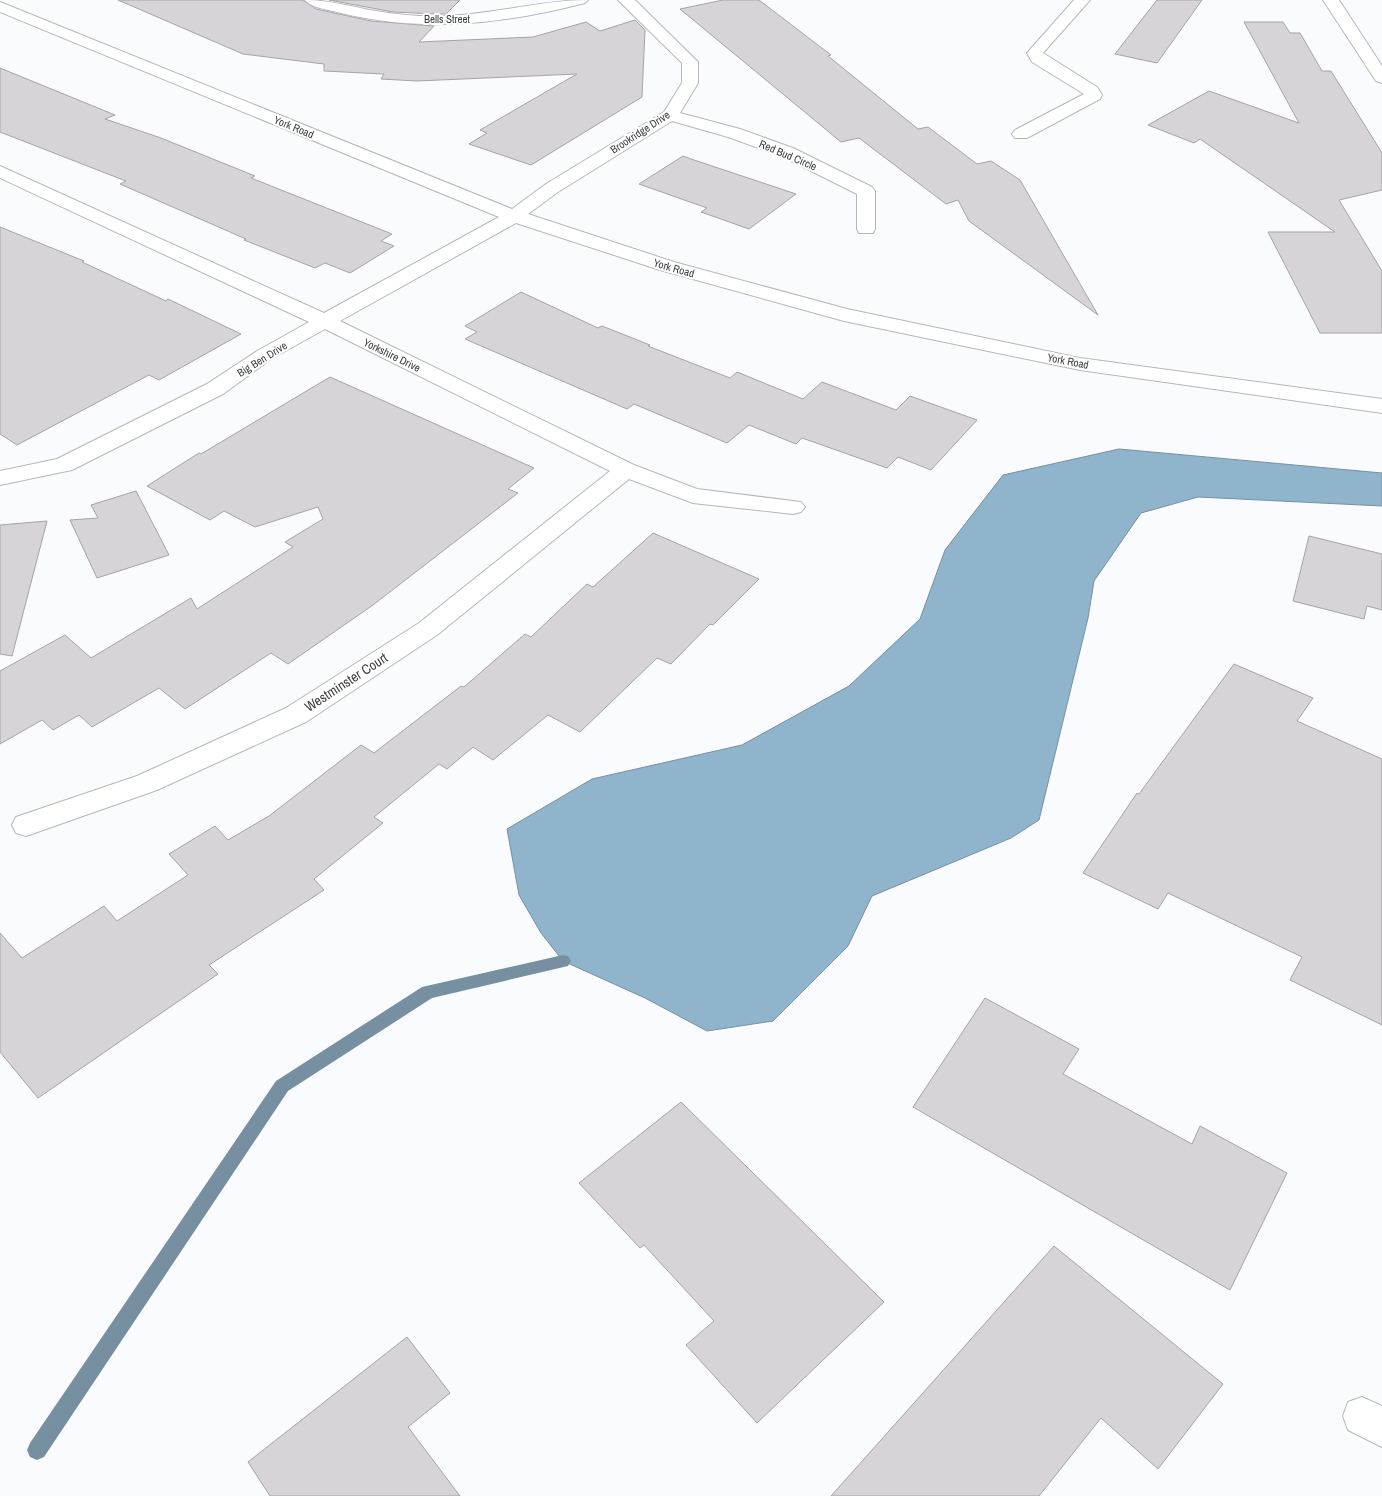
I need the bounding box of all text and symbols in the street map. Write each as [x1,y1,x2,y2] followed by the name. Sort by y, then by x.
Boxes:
[424,12,471,26] street label: Bells Street
[608,108,672,156] street label: Brookridge Drive
[272,113,316,141] street label: York Road
[757,137,819,173] street label: Red Bud Circle
[652,255,696,281] street label: York Road
[361,335,423,375] street label: Yorkshire Drive
[234,338,290,380] street label: Big Ben Drive
[1046,350,1090,372] street label: York Road
[301,648,391,716] street label: Westminster Court

